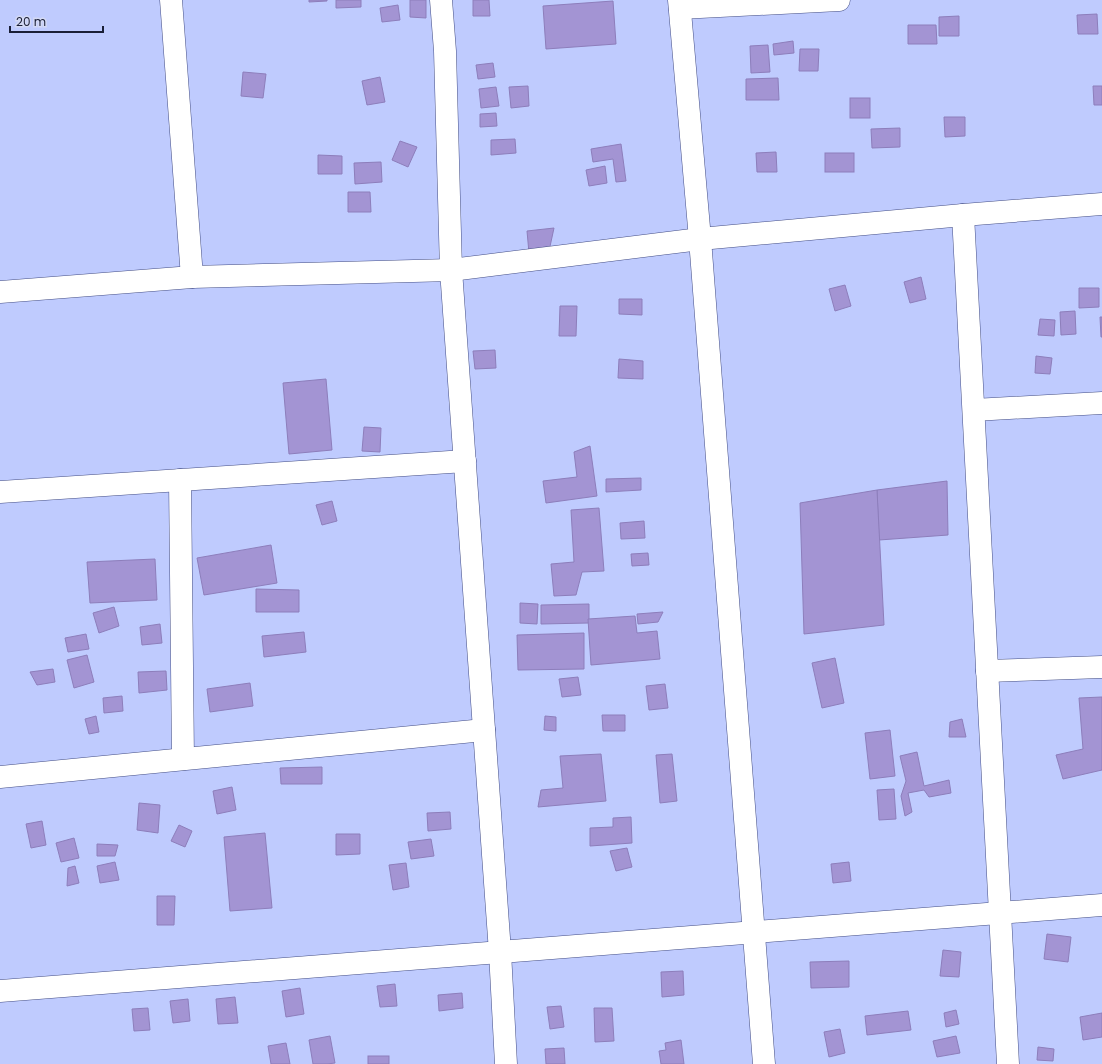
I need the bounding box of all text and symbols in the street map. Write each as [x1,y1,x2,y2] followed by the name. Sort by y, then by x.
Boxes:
[10,8,103,34] scale bar
[16,13,46,30] text: 20 m

